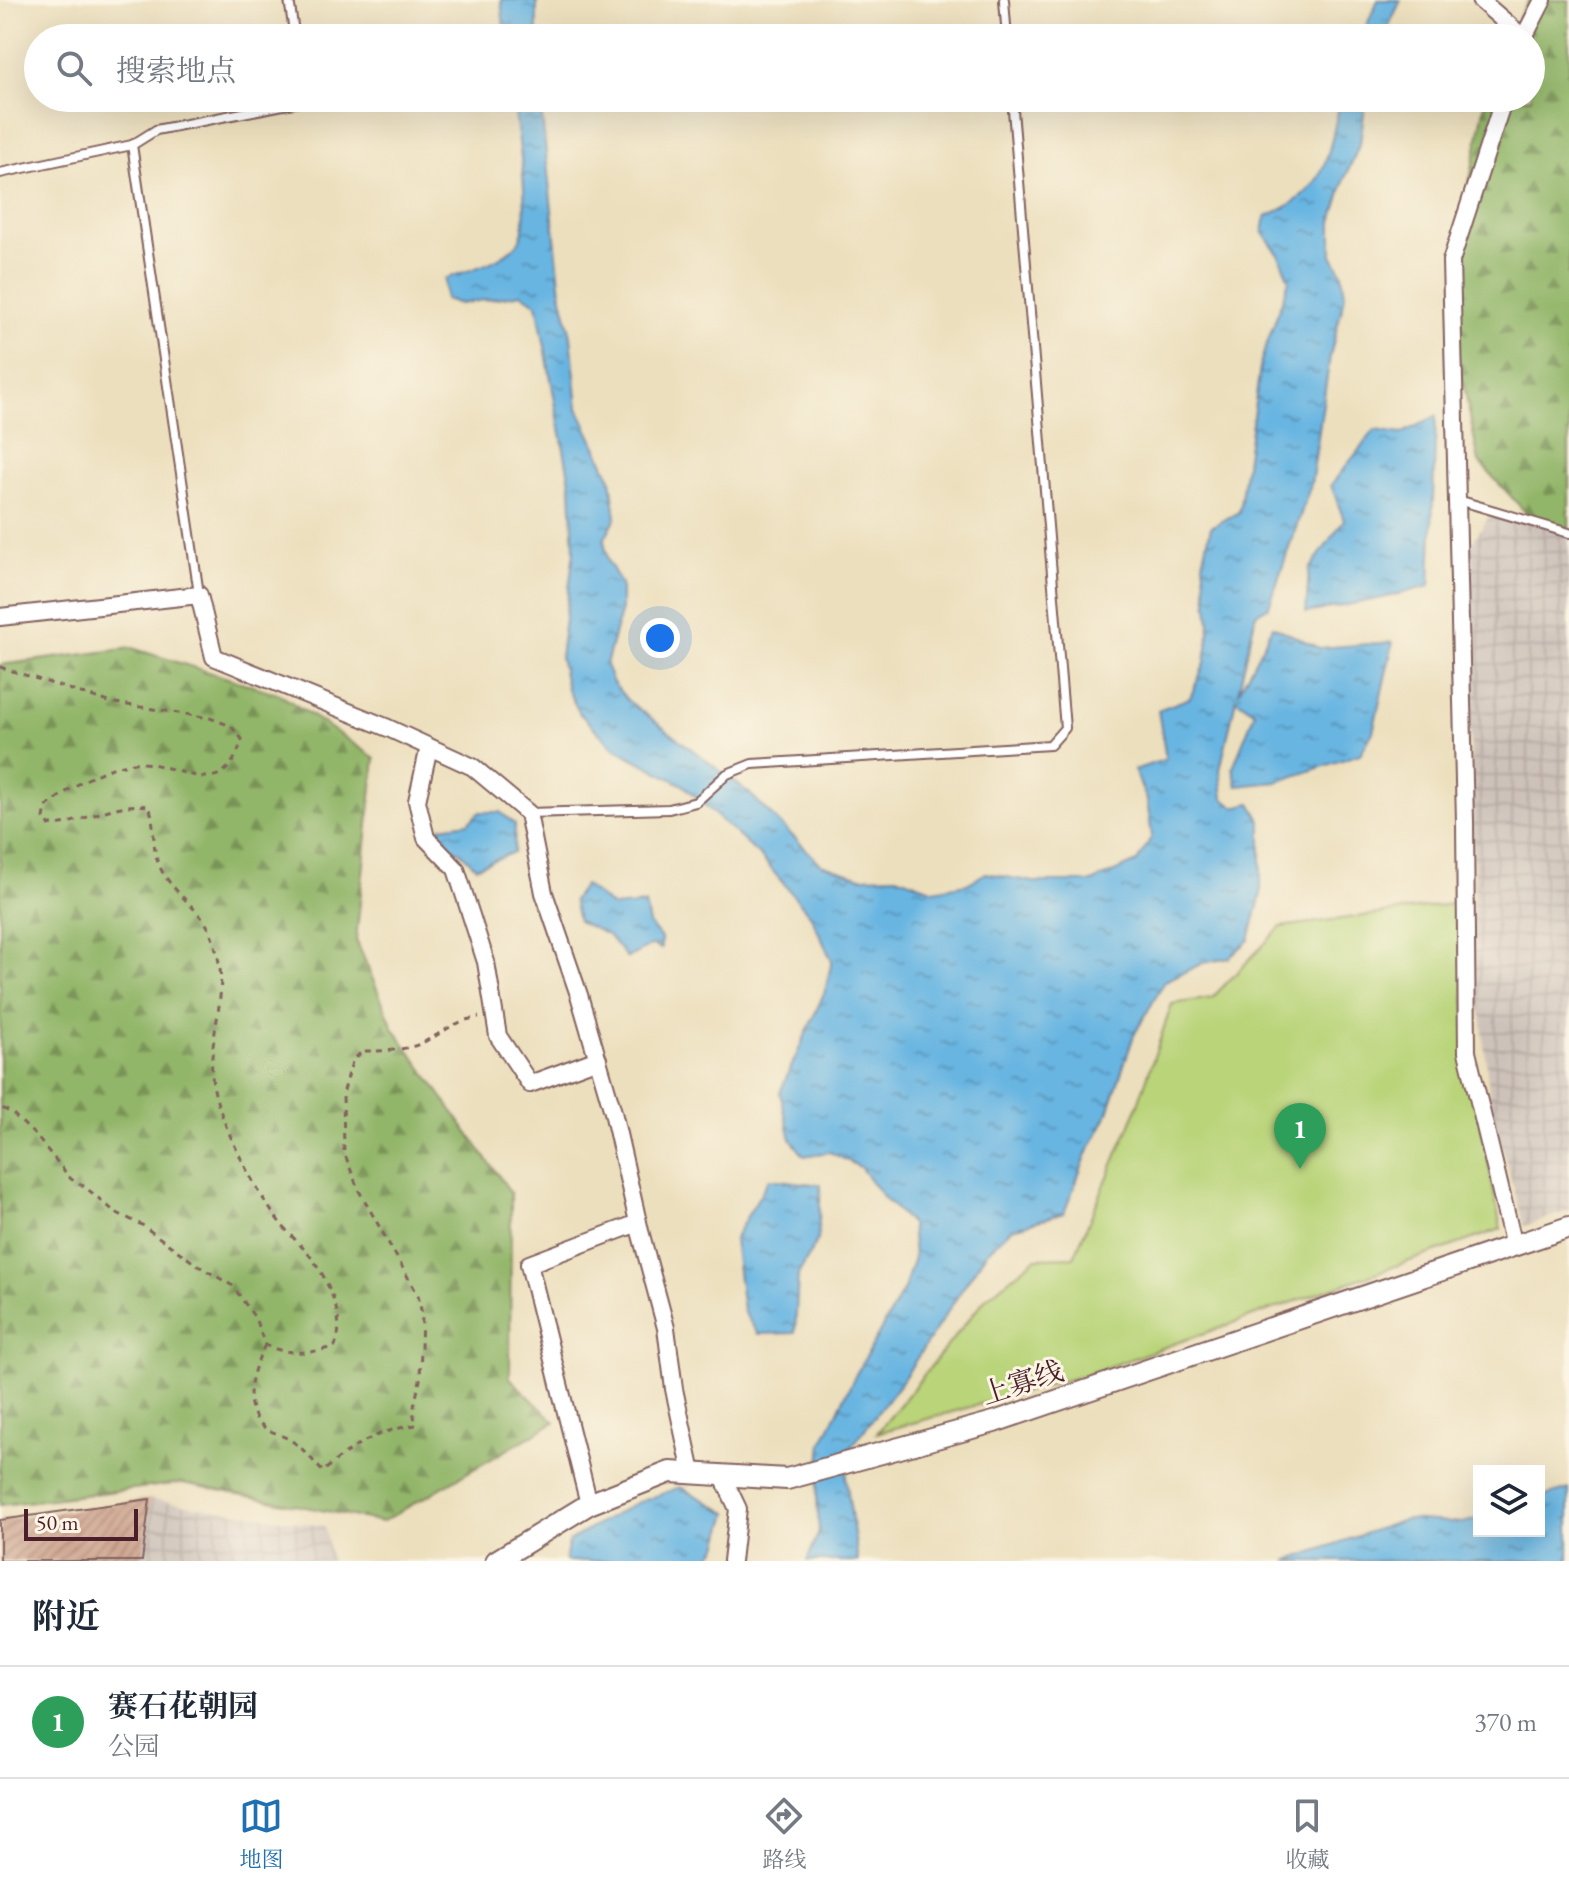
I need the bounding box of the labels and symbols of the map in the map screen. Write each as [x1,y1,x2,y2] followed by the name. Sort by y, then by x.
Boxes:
[640,618,680,658] your location
[1274,1103,1326,1169] pin: 1
[976,1352,1068,1412] street label: 上寡线
[24,1505,138,1541] scale bar

